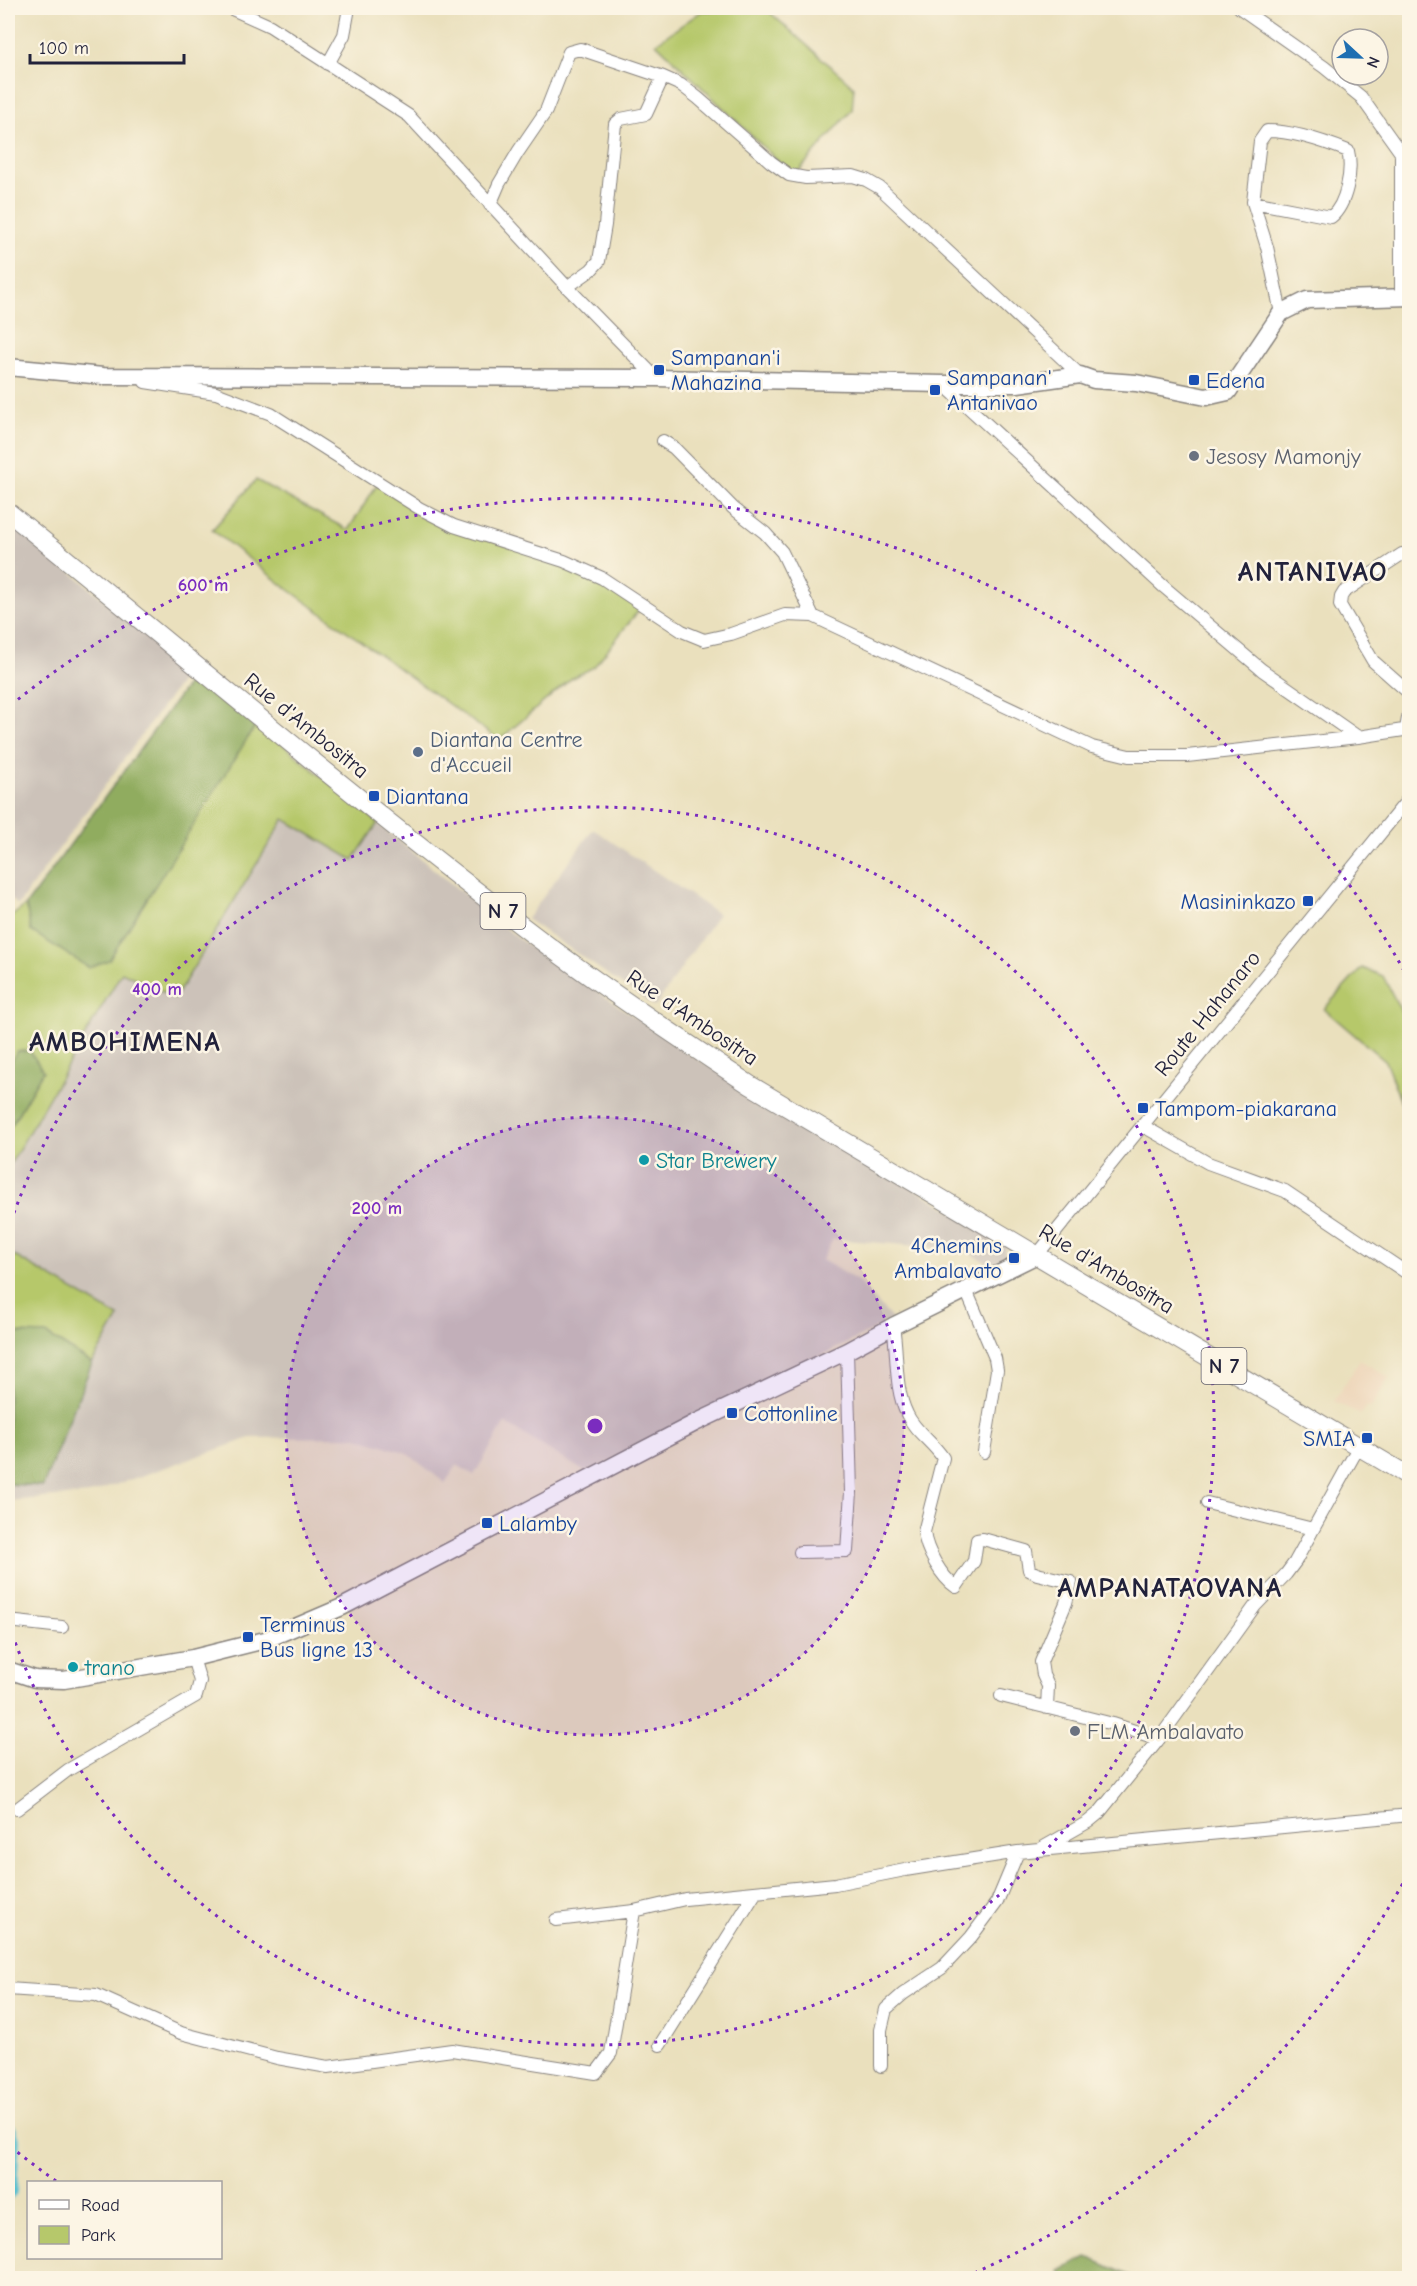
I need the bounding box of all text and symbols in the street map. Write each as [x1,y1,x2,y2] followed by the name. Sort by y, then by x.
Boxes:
[30,27,184,65] scale bar
[1330,27,1390,87] north arrow
[39,38,89,59] text: 100 m
[1363,54,1383,70] text: N
[671,345,781,396] place label: Sampanan'i Mahazina
[652,363,666,377] marker: Sampanan'i Mahazina
[947,365,1052,416] place label: Sampanan' Antanivao
[1206,368,1265,394] place label: Edena
[1187,373,1201,387] marker: Edena
[928,383,942,397] marker: Sampanan' Antanivao
[1206,444,1361,470] place label: Jesosy Mamonjy
[1187,449,1201,463] marker: Jesosy Mamonjy
[1238,556,1388,588] district label: ANTANIVAO
[178,575,228,596] text: 600 m
[239,668,374,784] street label: Rue d'Ambositra
[430,727,583,778] place label: Diantana Centre d'Accueil
[411,745,425,759] marker: Diantana Centre d'Accueil
[386,784,469,810] place label: Diantana
[367,789,381,803] marker: Diantana
[1181,889,1296,915] place label: Masininkazo
[480,893,526,929] road number: N 7
[1301,894,1315,908] marker: Masininkazo
[1149,946,1266,1082] street label: Route Hahanaro
[622,964,763,1071] street label: Rue d'Ambositra
[132,979,182,1000] text: 400 m
[29,1026,221,1058] district label: AMBOHIMENA
[1155,1096,1337,1122] place label: Tampom-piakarana
[1136,1101,1150,1115] marker: Tampom-piakarana
[656,1148,777,1174] place label: Star Brewery
[637,1153,651,1167] marker: Star Brewery
[352,1198,402,1219] text: 200 m
[1034,1218,1179,1319] street label: Rue d'Ambositra
[894,1233,1002,1284] place label: 4Chemins Ambalavato
[1007,1251,1021,1265] marker: 4Chemins Ambalavato
[1202,1348,1246,1384] road number: N 7
[744,1401,838,1427] place label: Cottonline
[725,1406,739,1420] marker: Cottonline
[585,1416,605,1436] centre of rings
[1303,1426,1355,1452] place label: SMIA
[1360,1431,1374,1445] marker: SMIA
[499,1511,577,1537] place label: Lalamby
[480,1516,494,1530] marker: Lalamby
[1057,1572,1283,1604] district label: AMPANATAOVANA
[260,1612,373,1663] place label: Terminus Bus ligne 13
[241,1630,255,1644] marker: Terminus Bus ligne 13
[84,1655,135,1681] place label: trano
[66,1660,80,1674] marker: trano
[1087,1719,1244,1745] place label: FLM Ambalavato
[1068,1724,1082,1738] marker: FLM Ambalavato
[27,2181,222,2259] legend
[81,2195,120,2216] text: Road
[81,2225,116,2246] text: Park

